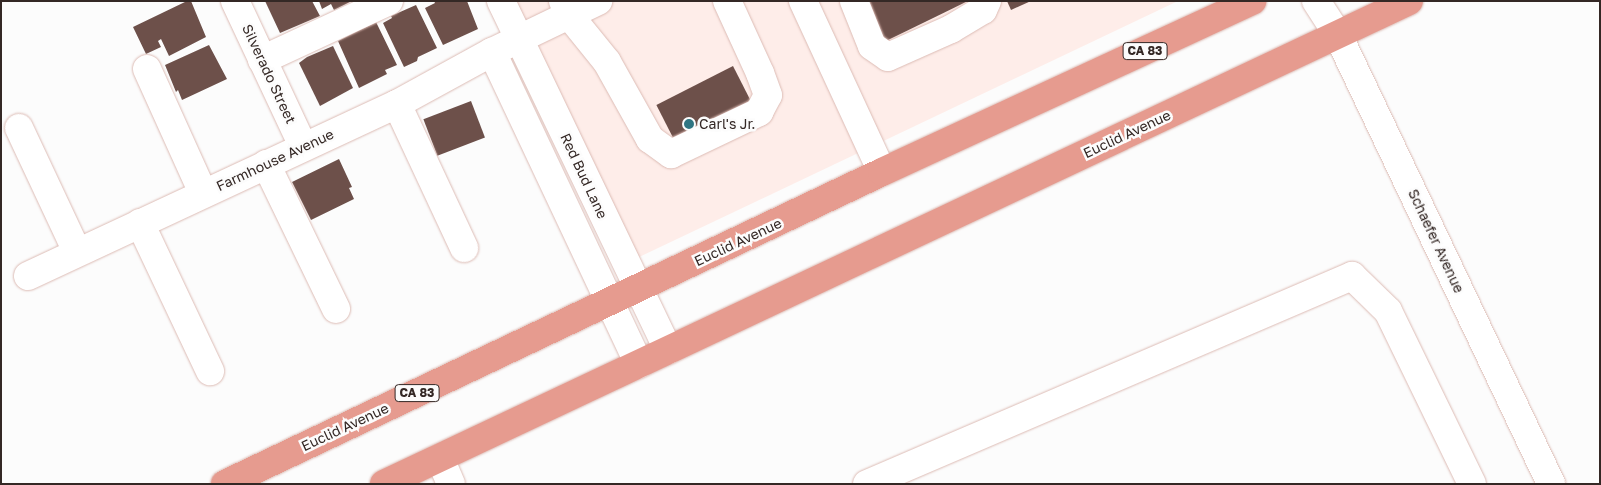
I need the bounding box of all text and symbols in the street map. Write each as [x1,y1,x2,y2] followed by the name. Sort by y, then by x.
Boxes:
[239,22,299,126] street label: Silverado Street
[1122,41,1168,60] road number: CA 83
[1081,106,1173,162] street label: Euclid Avenue
[699,116,756,132] place label: Carl's Jr.
[683,118,695,130] marker: Carl's Jr.
[214,125,336,195] street label: Farmhouse Avenue
[557,131,611,221] street label: Red Bud Lane
[1405,186,1467,296] street label: Schaefer Avenue
[692,214,784,270] street label: Euclid Avenue
[394,383,440,402] road number: CA 83
[299,399,391,455] street label: Euclid Avenue

